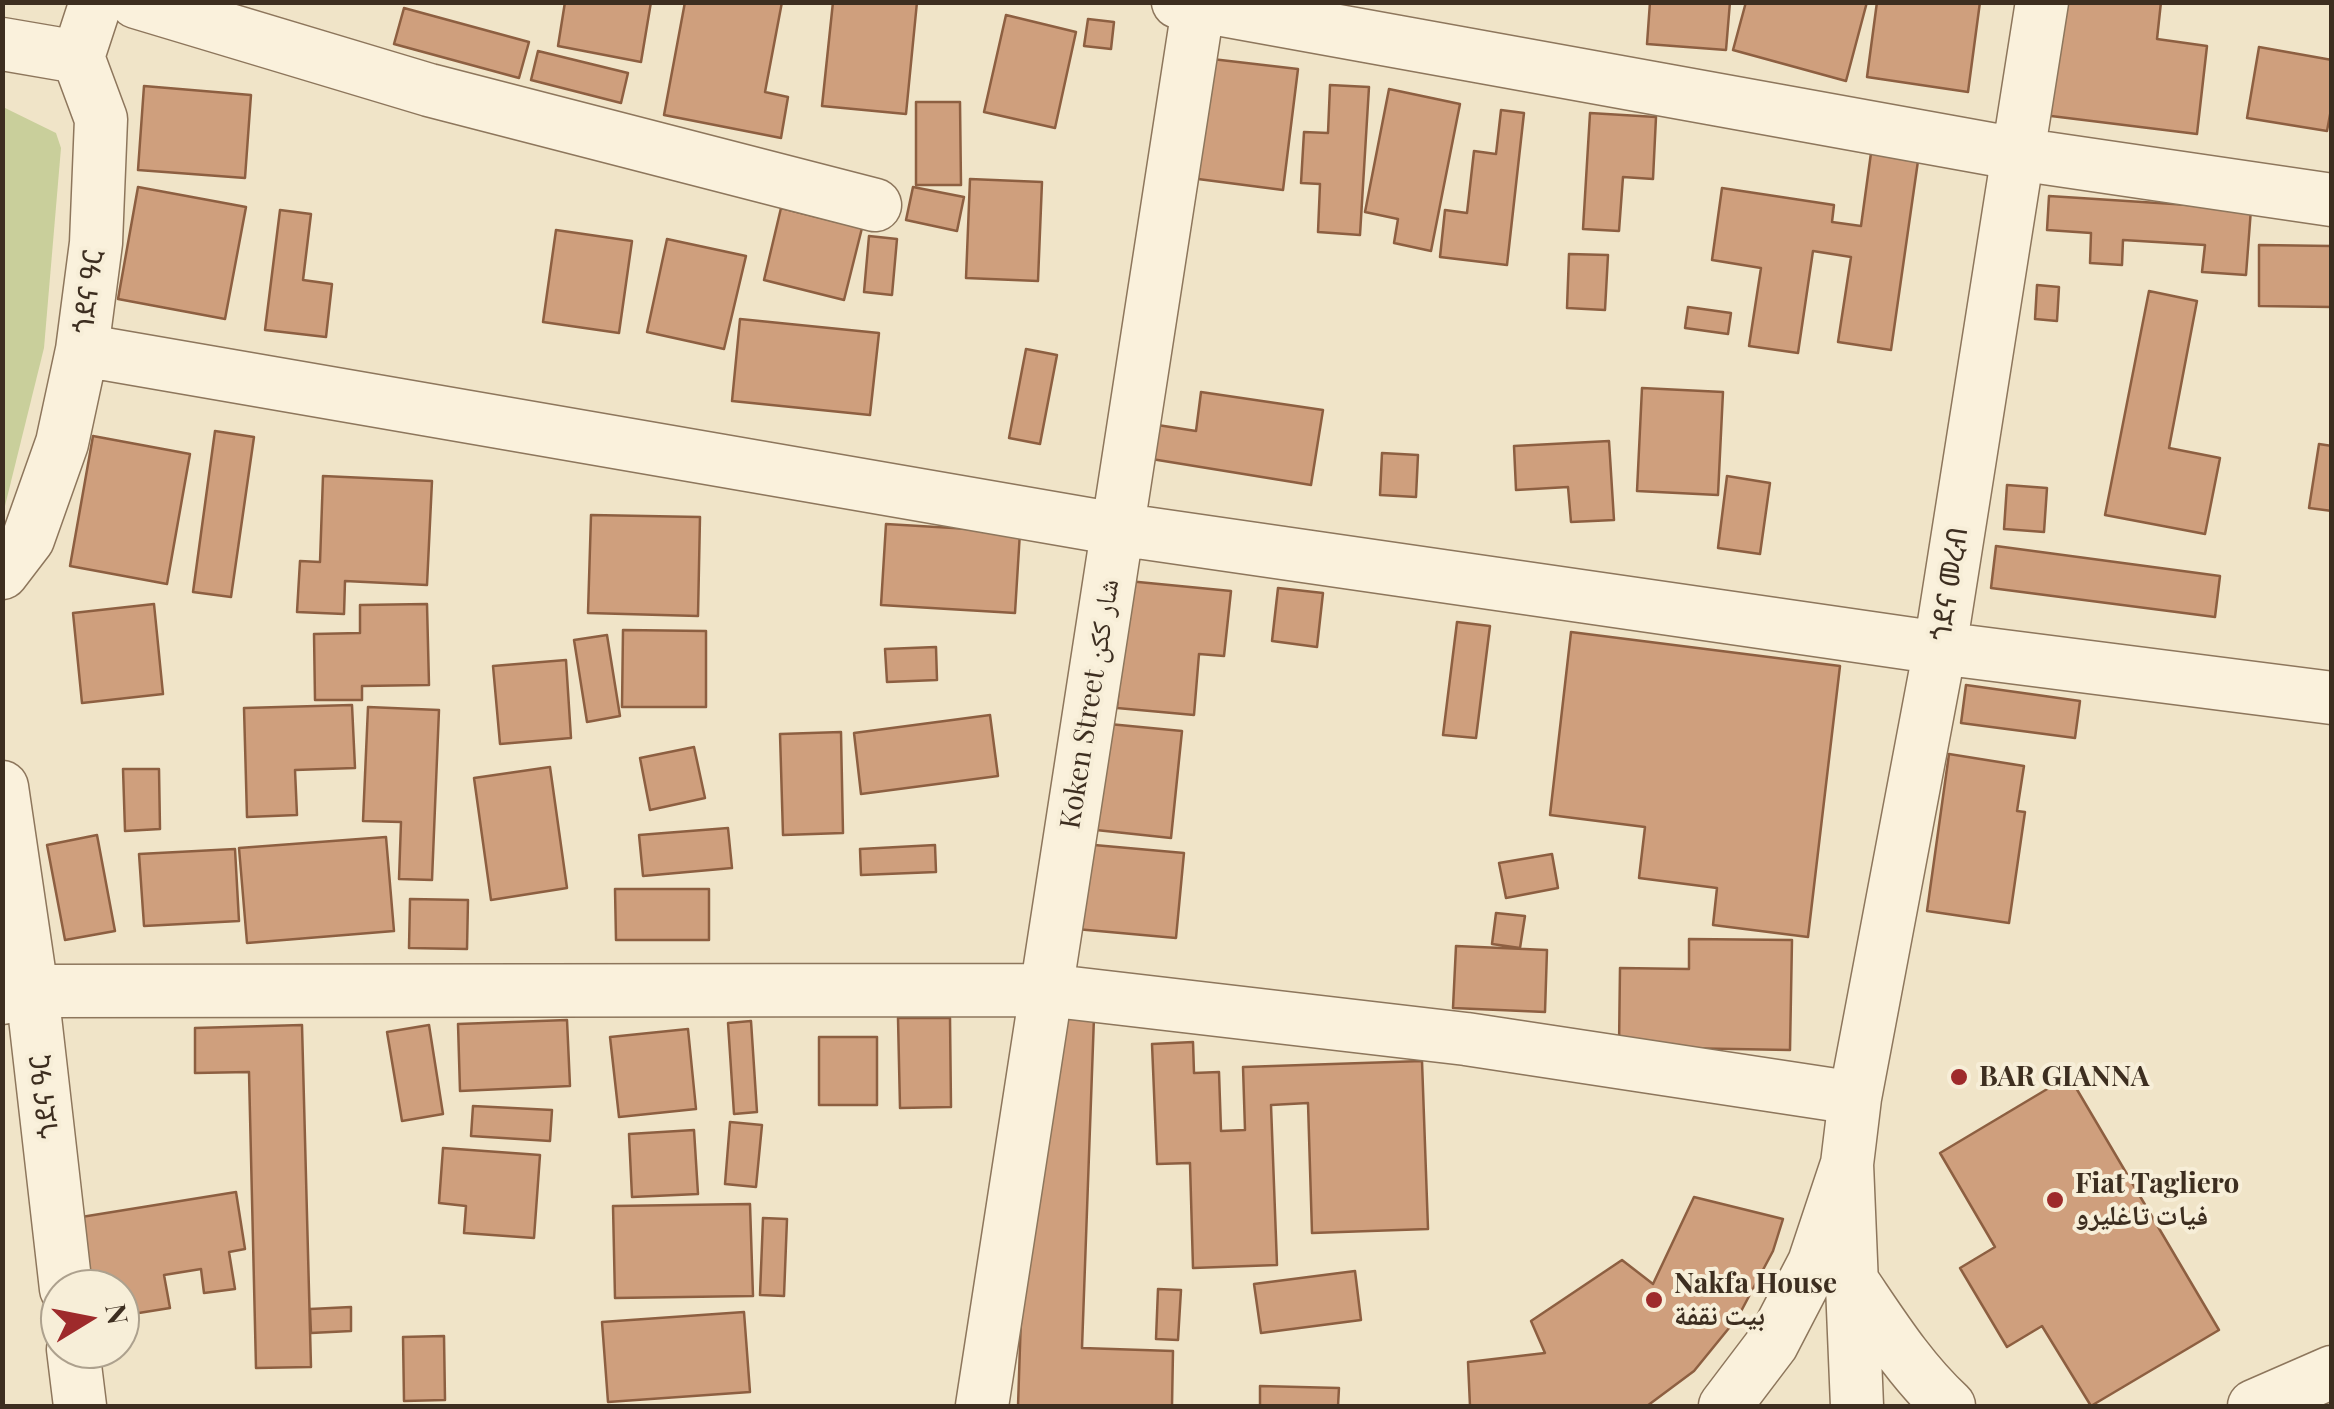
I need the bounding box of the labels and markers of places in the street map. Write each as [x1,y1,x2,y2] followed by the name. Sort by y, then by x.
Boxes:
[1979,1060,2149,1094] place label: BAR GIANNA
[1948,1066,1970,1088] marker: BAR GIANNA
[2075,1167,2239,1233] place label: Fiat Tagliero فيات تاغليرو
[2044,1189,2066,1211] marker: Fiat Tagliero فيات تاغليرو
[1674,1267,1837,1333] place label: Nakfa House بيت نقفة
[1643,1289,1665,1311] marker: Nakfa House بيت نقفة

